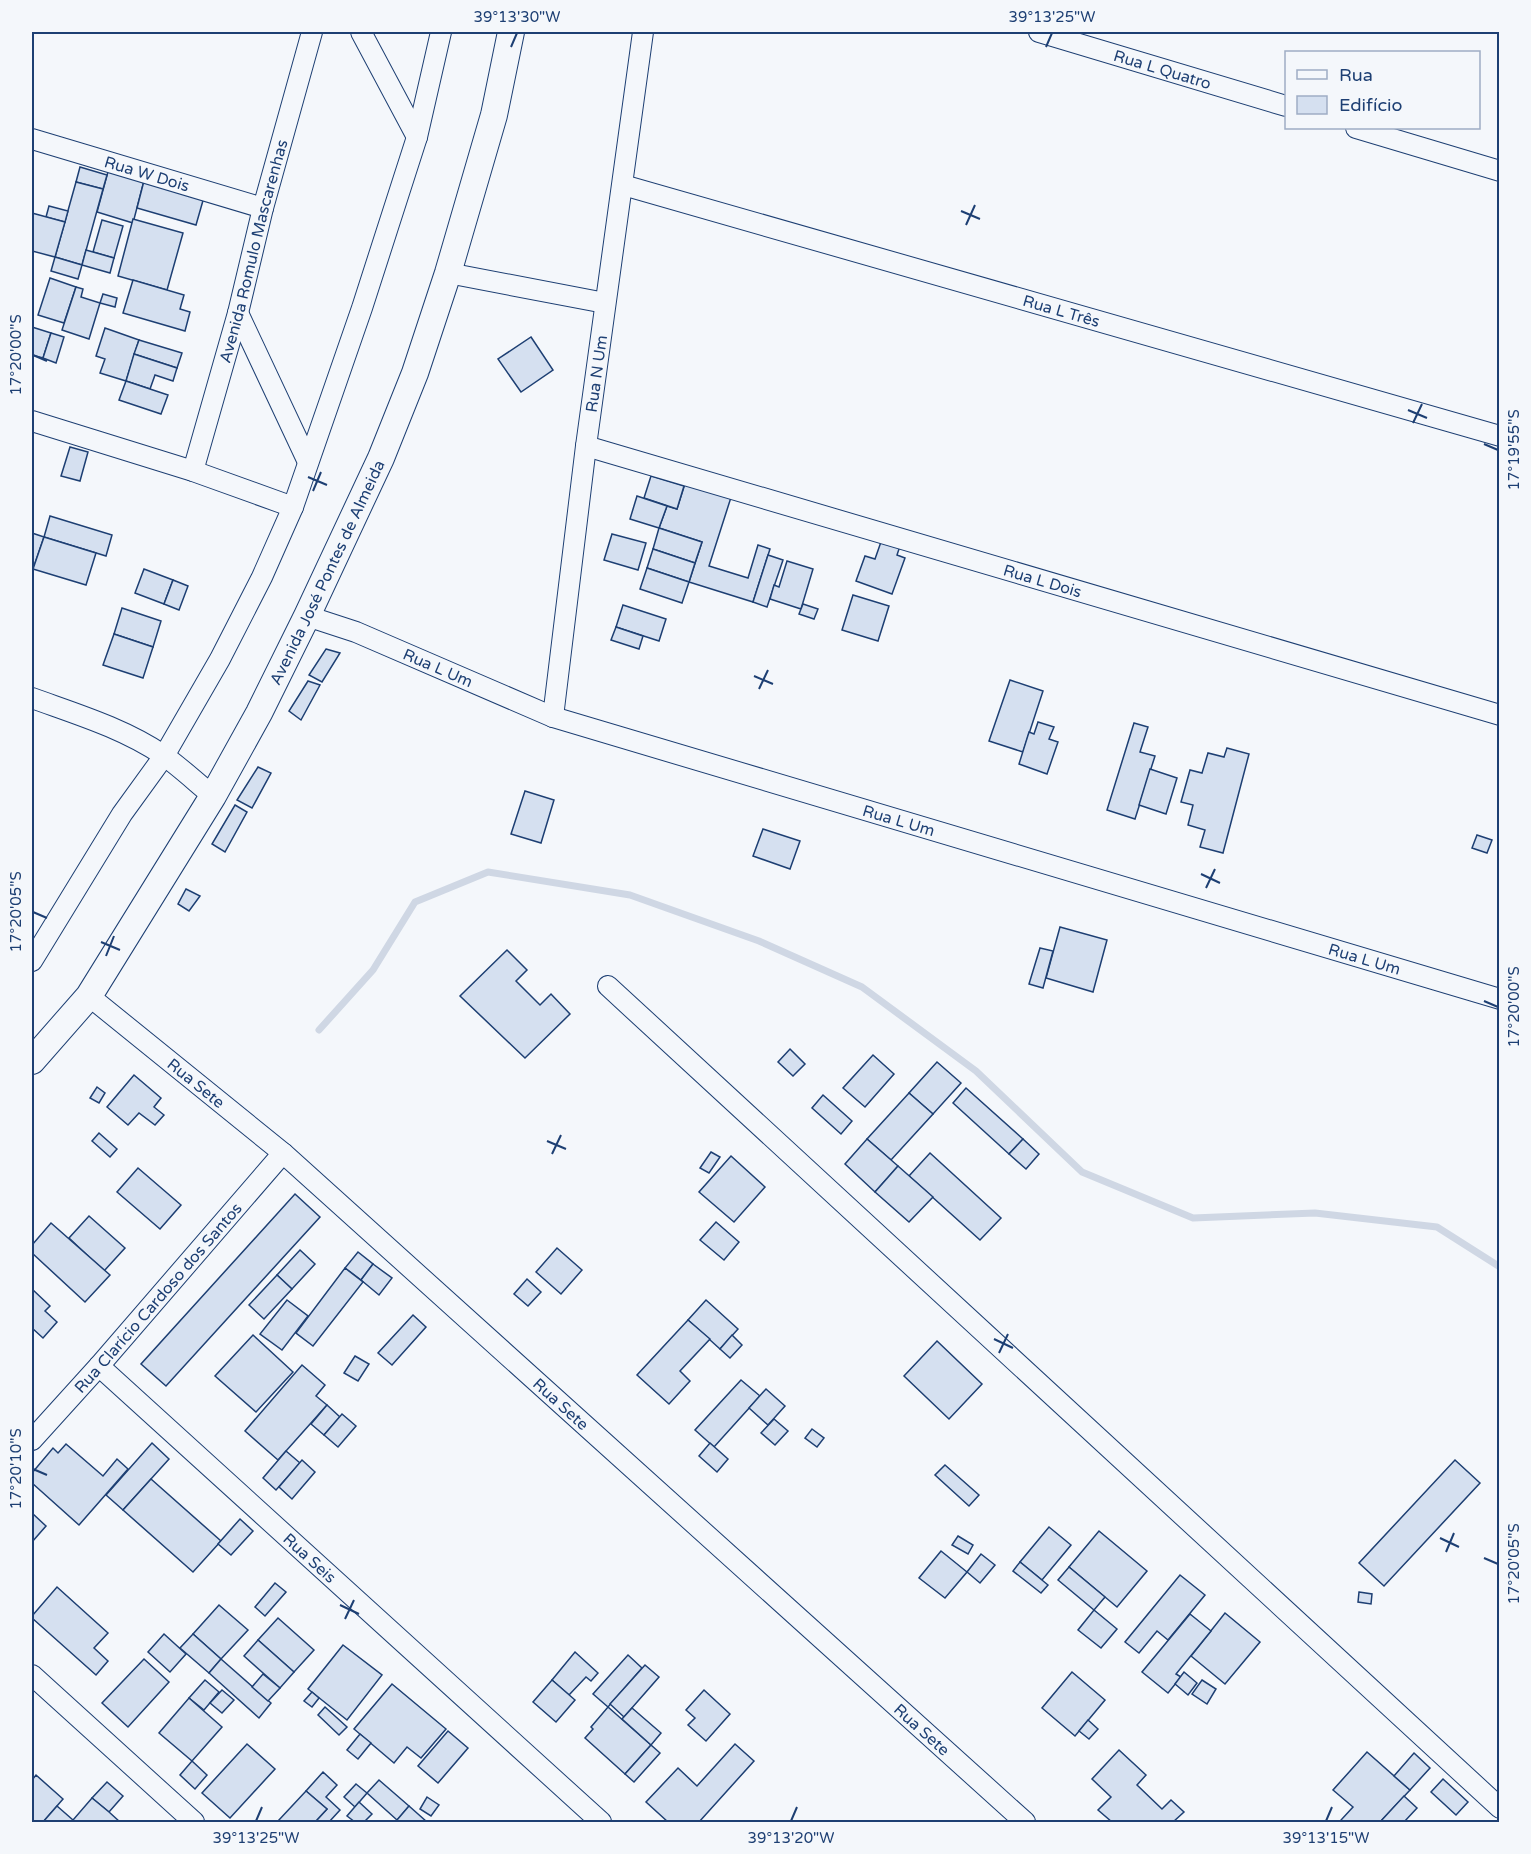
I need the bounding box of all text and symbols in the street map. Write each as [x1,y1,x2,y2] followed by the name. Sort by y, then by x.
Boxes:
[474,8,560,26] text: 39°13'30"W
[1009,8,1095,26] text: 39°13'25"W
[1111,46,1213,94] street label: Rua L Quatro
[1285,51,1480,129] legend
[1339,64,1373,86] text: Rua
[1339,94,1403,116] text: Edifício
[215,137,293,365] street label: Avenida Romulo Mascarenhas
[102,152,192,196] street label: Rua W Dois
[1020,291,1102,332] street label: Rua L Três
[7,314,25,396] text: 17°20'00"S
[582,334,612,414] street label: Rua N Um
[1505,409,1523,491] text: 17°19'55"S
[266,457,390,688] street label: Avenida José Pontes de Almeida
[1001,560,1084,602] street label: Rua L Dois
[400,644,476,692] street label: Rua L Um
[860,801,937,841] street label: Rua L Um
[7,871,25,953] text: 17°20'05"S
[1326,939,1403,980] street label: Rua L Um
[1505,966,1523,1048] text: 17°20'00"S
[163,1054,228,1113] street label: Rua Sete
[70,1199,247,1398] street label: Rua Clarício Cardoso dos Santos
[528,1374,592,1435] street label: Rua Sete
[7,1428,25,1510] text: 17°20'10"S
[1505,1523,1523,1605] text: 17°20'05"S
[279,1529,340,1588] street label: Rua Seis
[889,1700,953,1760] street label: Rua Sete
[213,1829,299,1847] text: 39°13'25"W
[748,1829,834,1847] text: 39°13'20"W
[1283,1829,1369,1847] text: 39°13'15"W

